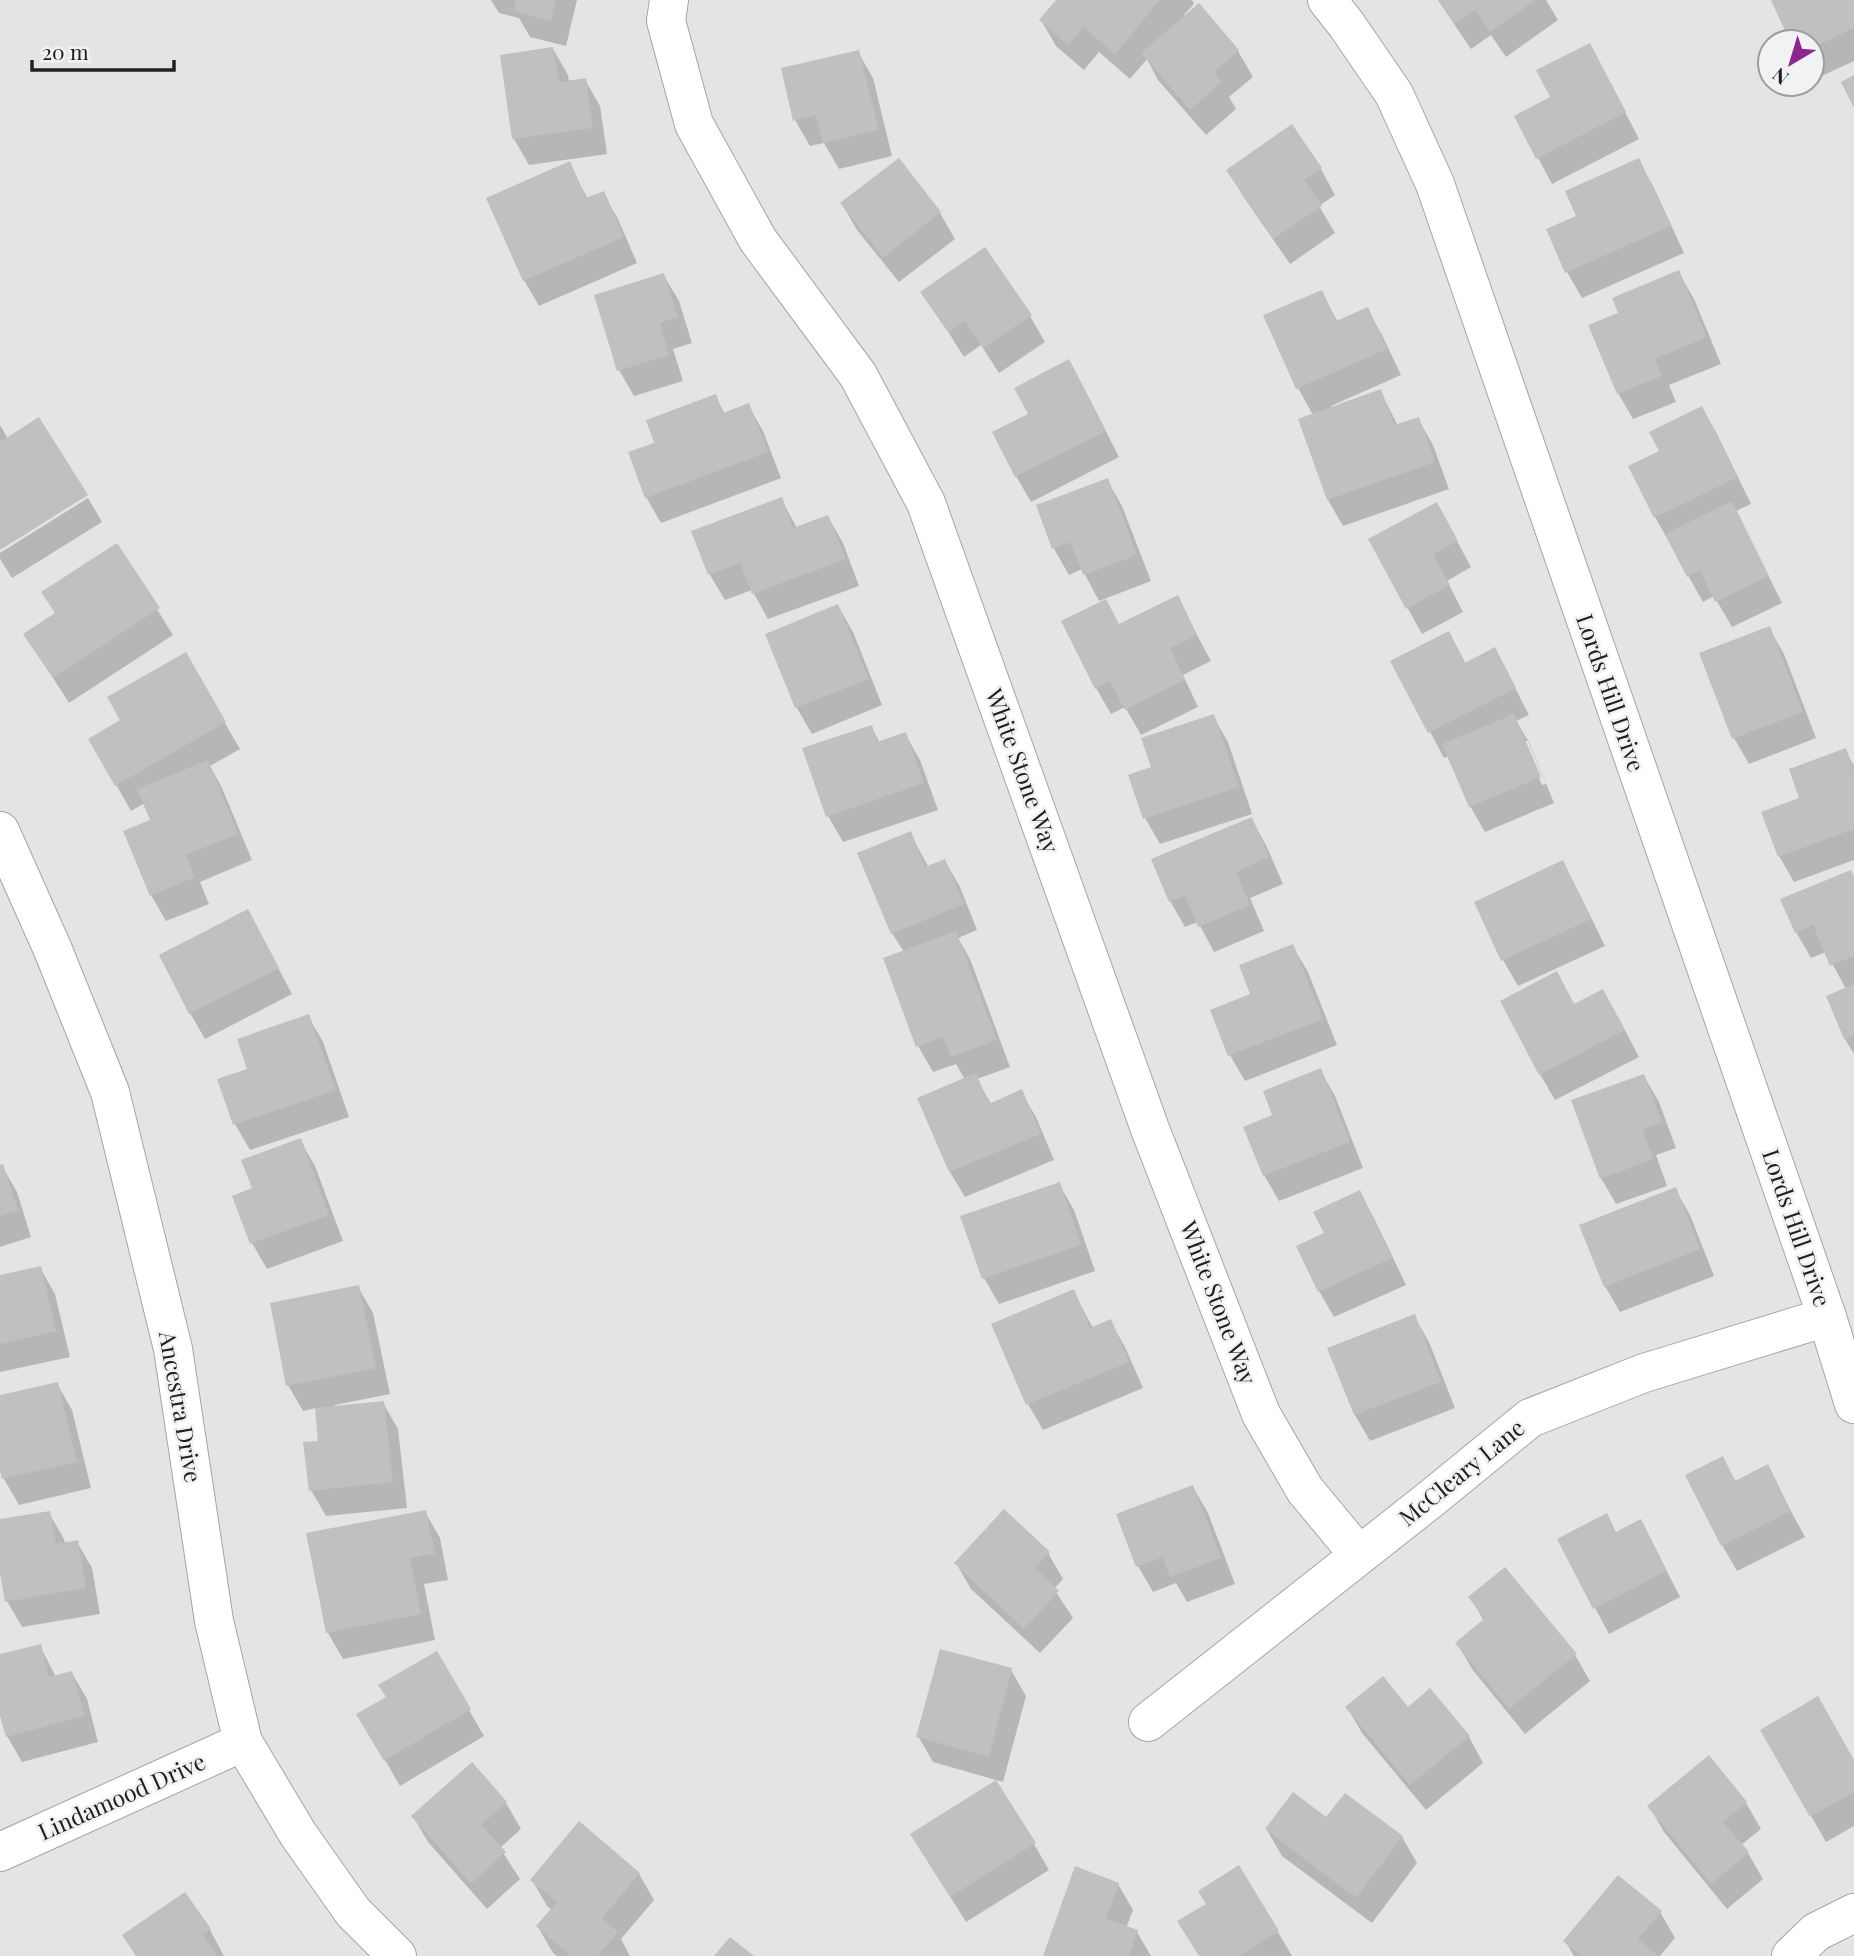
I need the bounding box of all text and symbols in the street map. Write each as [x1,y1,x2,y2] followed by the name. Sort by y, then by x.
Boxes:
[32,28,173,72] scale bar
[1756,28,1826,98] north arrow
[42,37,89,65] text: 20 m
[1766,63,1793,92] text: N
[1570,610,1653,775] street label: Lords Hill Drive
[979,683,1068,857] street label: White Stone Way
[1756,1145,1839,1310] street label: Lords Hill Drive
[1174,1215,1265,1389] street label: White Stone Way
[153,1328,210,1485] street label: Ancestra Drive
[1392,1412,1530,1532] street label: McCleary Lane
[33,1745,210,1846] street label: Lindamood Drive

